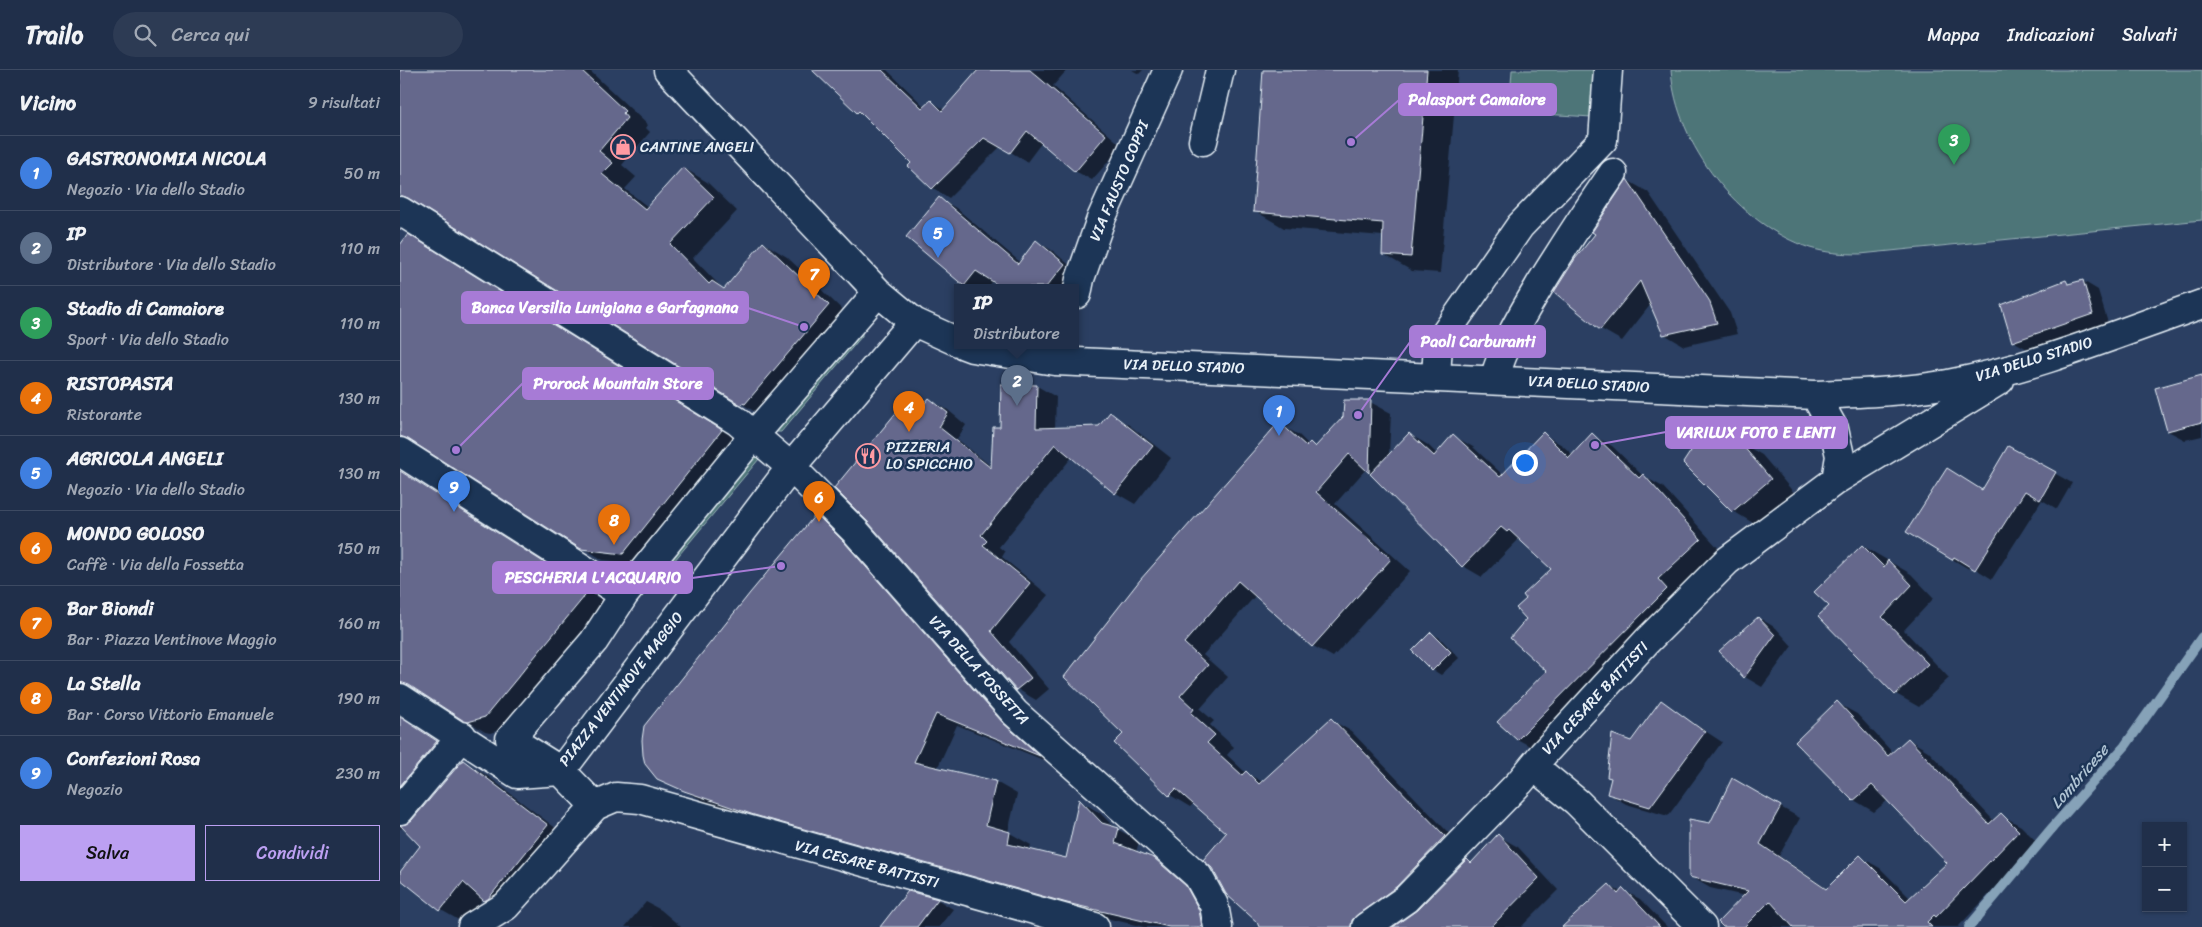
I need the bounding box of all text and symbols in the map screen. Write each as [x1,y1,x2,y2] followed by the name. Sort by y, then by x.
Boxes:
[113,12,463,57] search box
[25,14,83,56] text: Trailo
[171,18,249,51] text: Cerca qui
[1927,19,1979,51] text: Mappa
[2007,19,2094,51] text: Indicazioni
[2122,19,2177,51] text: Salvati
[131,21,159,49] icon: search
[20,84,76,122] text: Vicino
[1399,84,1556,115] callout: Palasport Camaiore
[1408,85,1546,114] text: Palasport Camaiore
[308,88,380,117] text: 9 risultati
[1082,116,1157,245] street label: VIA FAUSTO COPPI
[1938,124,1970,165] pin: 3
[610,134,636,160] shop icon: CANTINE ANGELI
[640,134,754,160] place label: CANTINE ANGELI
[67,142,267,175] text: GASTRONOMIA NICOLA
[33,159,39,188] text: 1
[344,159,380,188] text: 50 m
[67,175,245,204] text: Negozio · Via dello Stadio
[67,217,86,250] text: IP
[922,217,954,258] pin: 5
[31,234,41,263] text: 2
[340,234,380,263] text: 110 m
[67,250,276,279] text: Distributore · Via dello Stadio
[798,258,830,299] pin: 7
[954,284,1079,349] popup
[973,286,992,319] text: IP
[67,292,224,325] text: Stadio di Camaiore
[462,292,748,323] callout: Banca Versilia Lunigiana e Garfagnana
[472,293,738,322] text: Banca Versilia Lunigiana e Garfagnana
[32,309,40,338] text: 3
[340,309,380,338] text: 110 m
[973,319,1060,348] text: Distributore
[67,325,229,354] text: Sport · Via dello Stadio
[1410,326,1545,357] callout: Paoli Carburanti
[1421,327,1537,356] text: Paoli Carburanti
[1972,329,2096,389] street label: VIA DELLO STADIO
[1123,351,1245,381] street label: VIA DELLO STADIO
[1001,365,1033,406] pin: 2
[67,367,173,400] text: RISTOPASTA
[523,368,713,399] callout: Prorock Mountain Store
[1528,368,1651,400] street label: VIA DELLO STADIO
[533,369,704,398] text: Prorock Mountain Store
[31,384,41,413] text: 4
[338,384,380,413] text: 130 m
[893,391,925,432] pin: 4
[1263,395,1295,436] pin: 1
[67,400,142,429] text: Ristorante
[1666,417,1847,448] callout: VARILUX FOTO E LENTI
[1676,418,1837,447] text: VARILUX FOTO E LENTI
[886,434,973,477] place label: PIZZERIA LO SPICCHIO
[67,442,223,475] text: AGRICOLA ANGELI
[855,443,881,469] restaurant icon: PIZZERIA LO SPICCHIO
[1512,450,1538,476] your location
[31,459,41,488] text: 5
[338,459,380,488] text: 130 m
[438,471,470,512] pin: 9
[67,475,245,504] text: Negozio · Via dello Stadio
[803,481,835,522] pin: 6
[598,504,630,545] pin: 8
[67,517,205,550] text: MONDO GOLOSO
[31,534,41,563] text: 6
[337,534,380,563] text: 150 m
[67,550,244,579] text: Caffè · Via della Fossetta
[493,562,692,593] callout: PESCHERIA L'ACQUARIO
[505,563,681,592] text: PESCHERIA L'ACQUARIO
[67,592,154,625] text: Bar Biondi
[552,606,690,772] street label: PIAZZA VENTINOVE MAGGIO
[31,609,41,638] text: 7
[337,609,380,638] text: 160 m
[922,609,1036,731] street label: VIA DELLA FOSSETTA
[67,625,277,654] text: Bar · Piazza Ventinove Maggio
[1535,635,1655,761] street label: VIA CESARE BATTISTI
[67,667,141,700] text: La Stella
[31,684,41,713] text: 8
[337,684,380,713] text: 190 m
[67,700,274,729] text: Bar · Corso Vittorio Emanuele
[2043,736,2117,816] water label: Lombricese
[67,742,200,775] text: Confezioni Rosa
[31,759,41,788] text: 9
[335,759,380,788] text: 230 m
[67,775,123,804] text: Negozio
[2142,822,2187,912] map controls
[2142,822,2187,867] button: +
[20,825,195,881] button: Salva
[205,825,380,881] button: Condividi
[792,832,942,896] street label: VIA CESARE BATTISTI
[2142,867,2187,912] button: −

